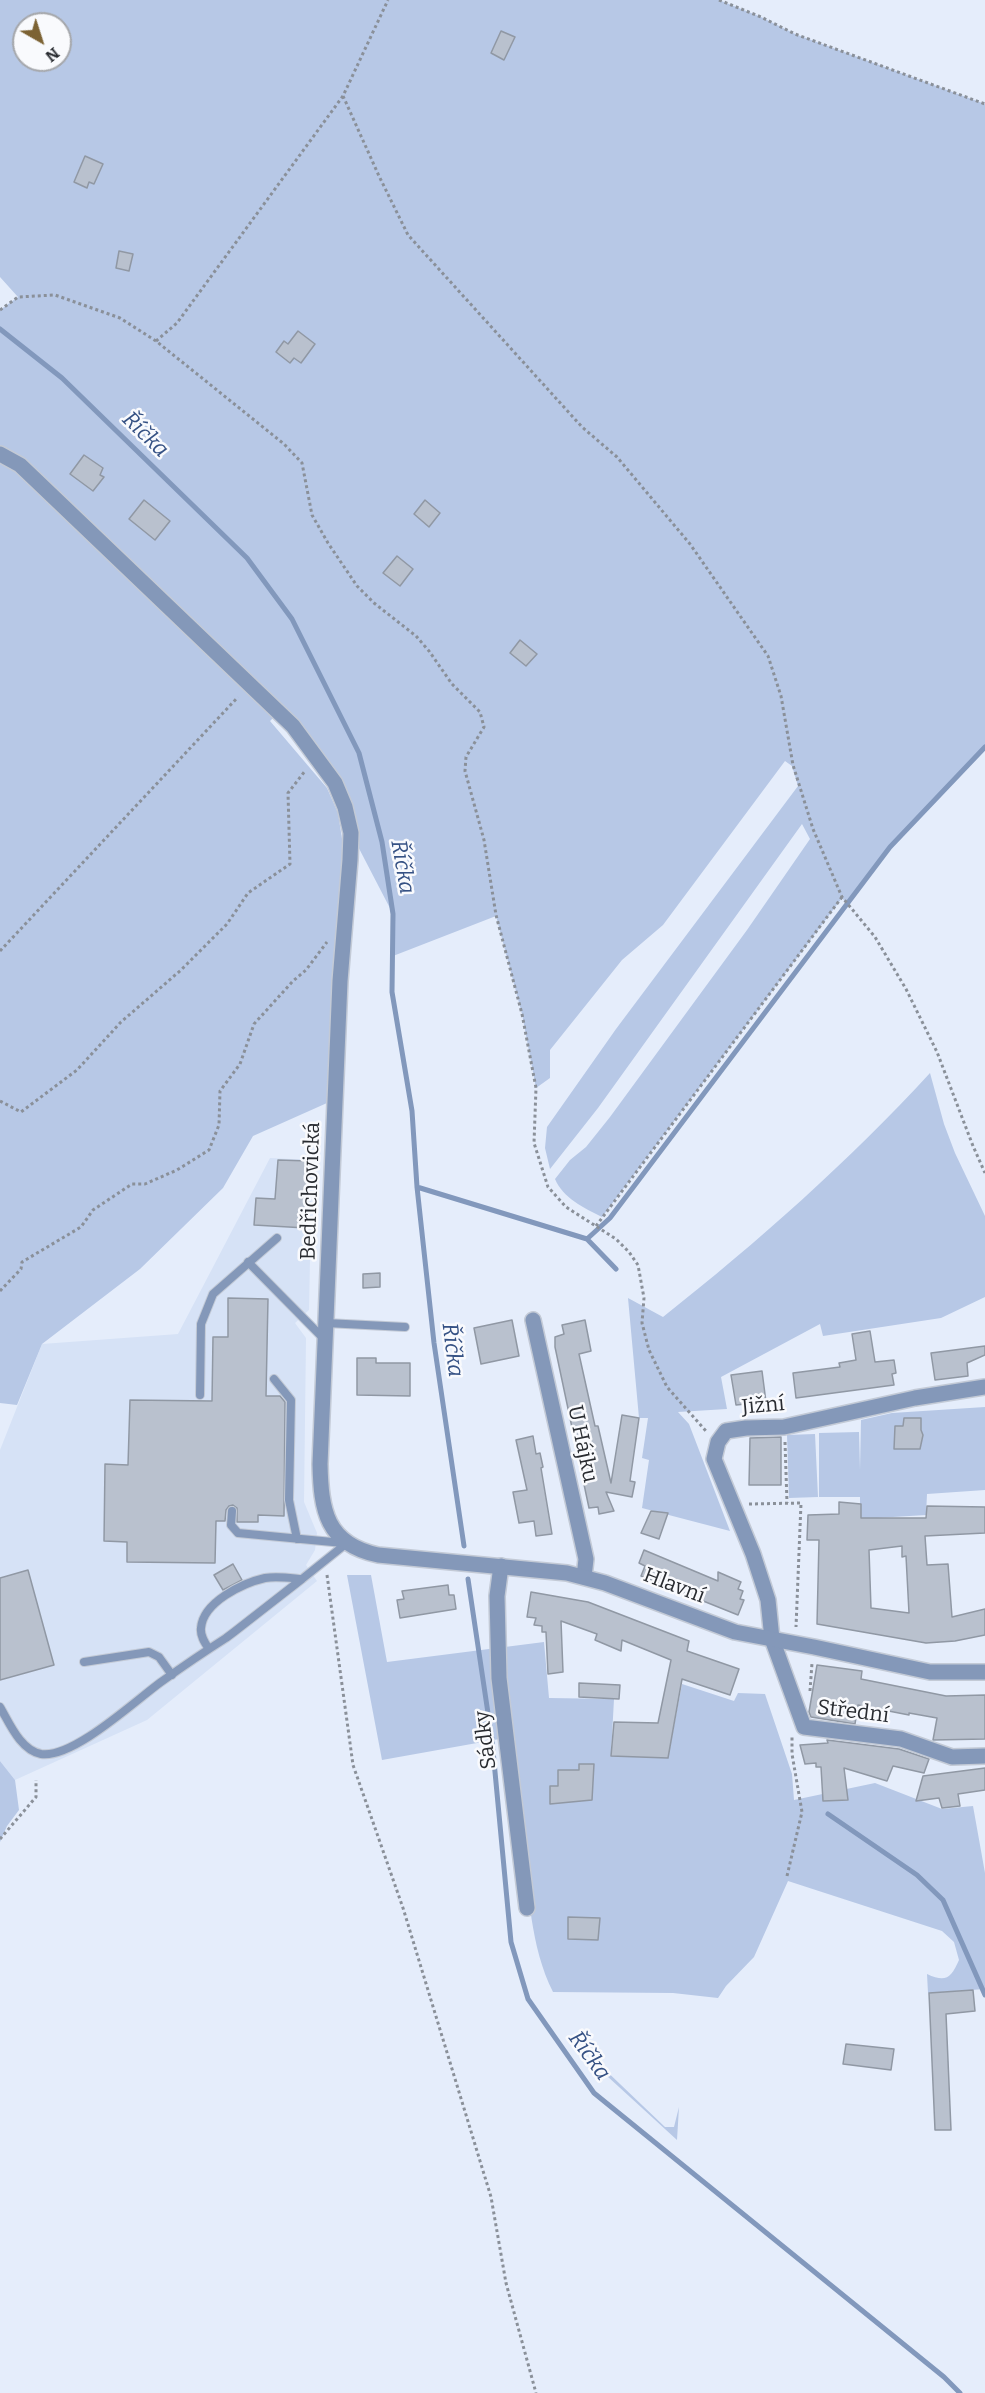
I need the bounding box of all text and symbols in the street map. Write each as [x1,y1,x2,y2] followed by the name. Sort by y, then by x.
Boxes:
[12,12,72,72] north arrow
[42,44,63,66] text: N
[116,407,174,463] water label: Říčka
[384,838,420,896] water label: Říčka
[296,1122,326,1260] street label: Bedřichovická
[436,1321,468,1379] water label: Říčka
[741,1392,785,1420] street label: Jižní
[562,1403,602,1485] street label: U Hájku
[640,1563,708,1609] street label: Hlavní
[816,1695,890,1729] street label: Střední
[470,1709,502,1771] street label: Sádky
[562,2026,616,2086] water label: Říčka

